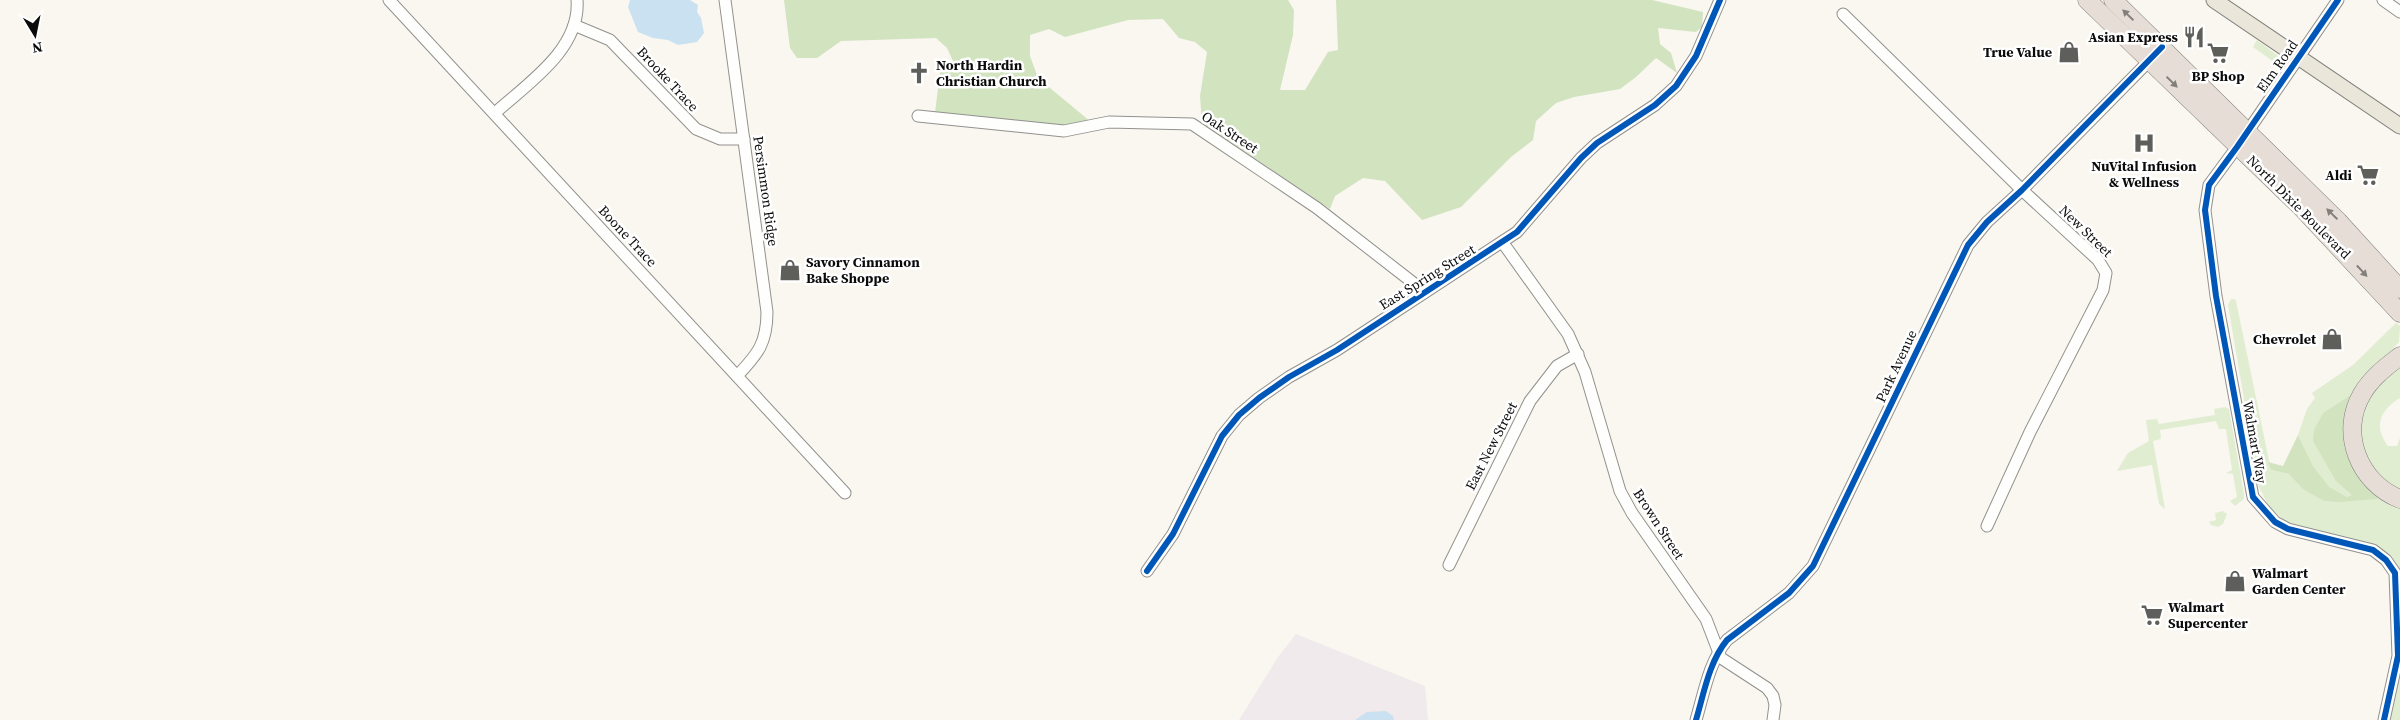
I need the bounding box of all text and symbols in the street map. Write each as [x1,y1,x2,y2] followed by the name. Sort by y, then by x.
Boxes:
[2122,9,2134,21] one-way arrow
[10,10,60,60] north arrow
[2181,24,2207,50] restaurant icon: Asian Express
[2088,27,2179,47] place label: Asian Express
[2252,36,2302,96] street label: Elm Road
[30,37,44,59] text: N
[2056,39,2082,65] shop icon: True Value
[2205,40,2231,66] supermarket icon: BP Shop
[633,42,703,116] street label: Brooke Trace
[1983,42,2052,62] place label: True Value
[936,55,1047,91] place label: North Hardin Christian Church
[906,60,932,86] church icon: North Hardin Christian Church
[2192,66,2245,86] place label: BP Shop
[2166,76,2178,88] one-way arrow
[1198,106,1263,158] street label: Oak Street
[2131,130,2157,156] hospital icon: NuVital Infusion & Wellness
[748,135,784,247] street label: Persimmon Ridge
[2243,151,2355,263] street label: North Dixie Boulevard
[2091,156,2197,192] place label: NuVital Infusion & Wellness
[2355,162,2381,188] supermarket icon: Aldi
[2325,165,2353,185] place label: Aldi
[2055,200,2117,262] street label: New Street
[594,201,662,271] street label: Boone Trace
[2326,208,2338,220] one-way arrow
[1375,239,1479,315] street label: East Spring Street
[806,252,920,288] place label: Savory Cinnamon Bake Shoppe
[777,257,803,283] shop icon: Savory Cinnamon Bake Shoppe
[2356,265,2368,277] one-way arrow
[1870,326,1922,406] street label: Park Avenue
[2319,326,2345,352] shop icon: Chevrolet
[2253,329,2317,349] place label: Chevrolet
[1460,398,1522,494] street label: East New Street
[2238,399,2272,486] street label: Walmart Way
[1629,485,1690,564] street label: Brown Street
[2252,563,2346,599] place label: Walmart Garden Center
[2222,568,2248,594] shop icon: Walmart Garden Center
[2168,597,2248,633] place label: Walmart Supercenter
[2139,602,2165,628] supermarket icon: Walmart Supercenter

